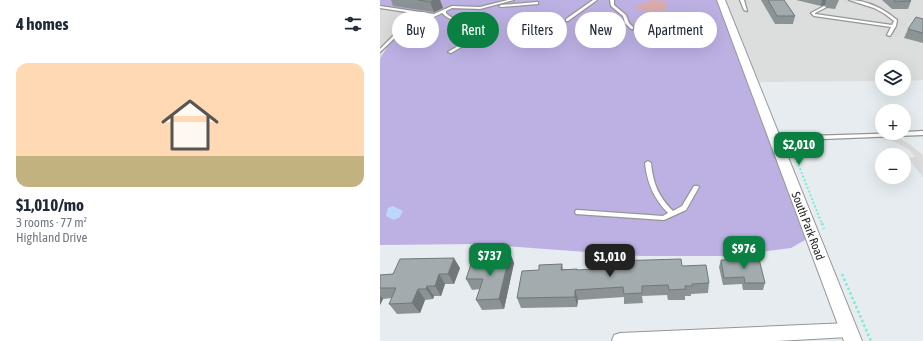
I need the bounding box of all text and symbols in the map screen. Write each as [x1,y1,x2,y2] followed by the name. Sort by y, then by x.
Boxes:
[392,12,439,48] chip: Buy
[447,12,499,48] chip: Rent
[507,12,567,48] chip: Filters
[575,12,626,48] chip: New
[634,12,717,48] chip: Apartment
[342,13,364,35] icon: filters
[16,14,69,34] text: 4 homes
[875,60,911,184] map controls
[875,60,911,96] button: layers
[154,89,226,161] icon: home
[875,104,911,140] button: +
[766,132,832,166] pin: $2,010
[783,137,815,152] text: $2,010
[875,148,911,184] button: −
[789,190,827,262] street label: South Park Road
[16,195,84,215] text: $1,010/mo
[16,215,87,230] text: 3 rooms · 77 m²
[16,230,87,245] text: Highland Drive
[720,236,768,270] pin: $976
[732,241,756,256] text: $976
[466,243,514,277] pin: $737
[577,244,643,278] pin: $1,010
[478,248,502,263] text: $737
[594,249,626,264] text: $1,010

